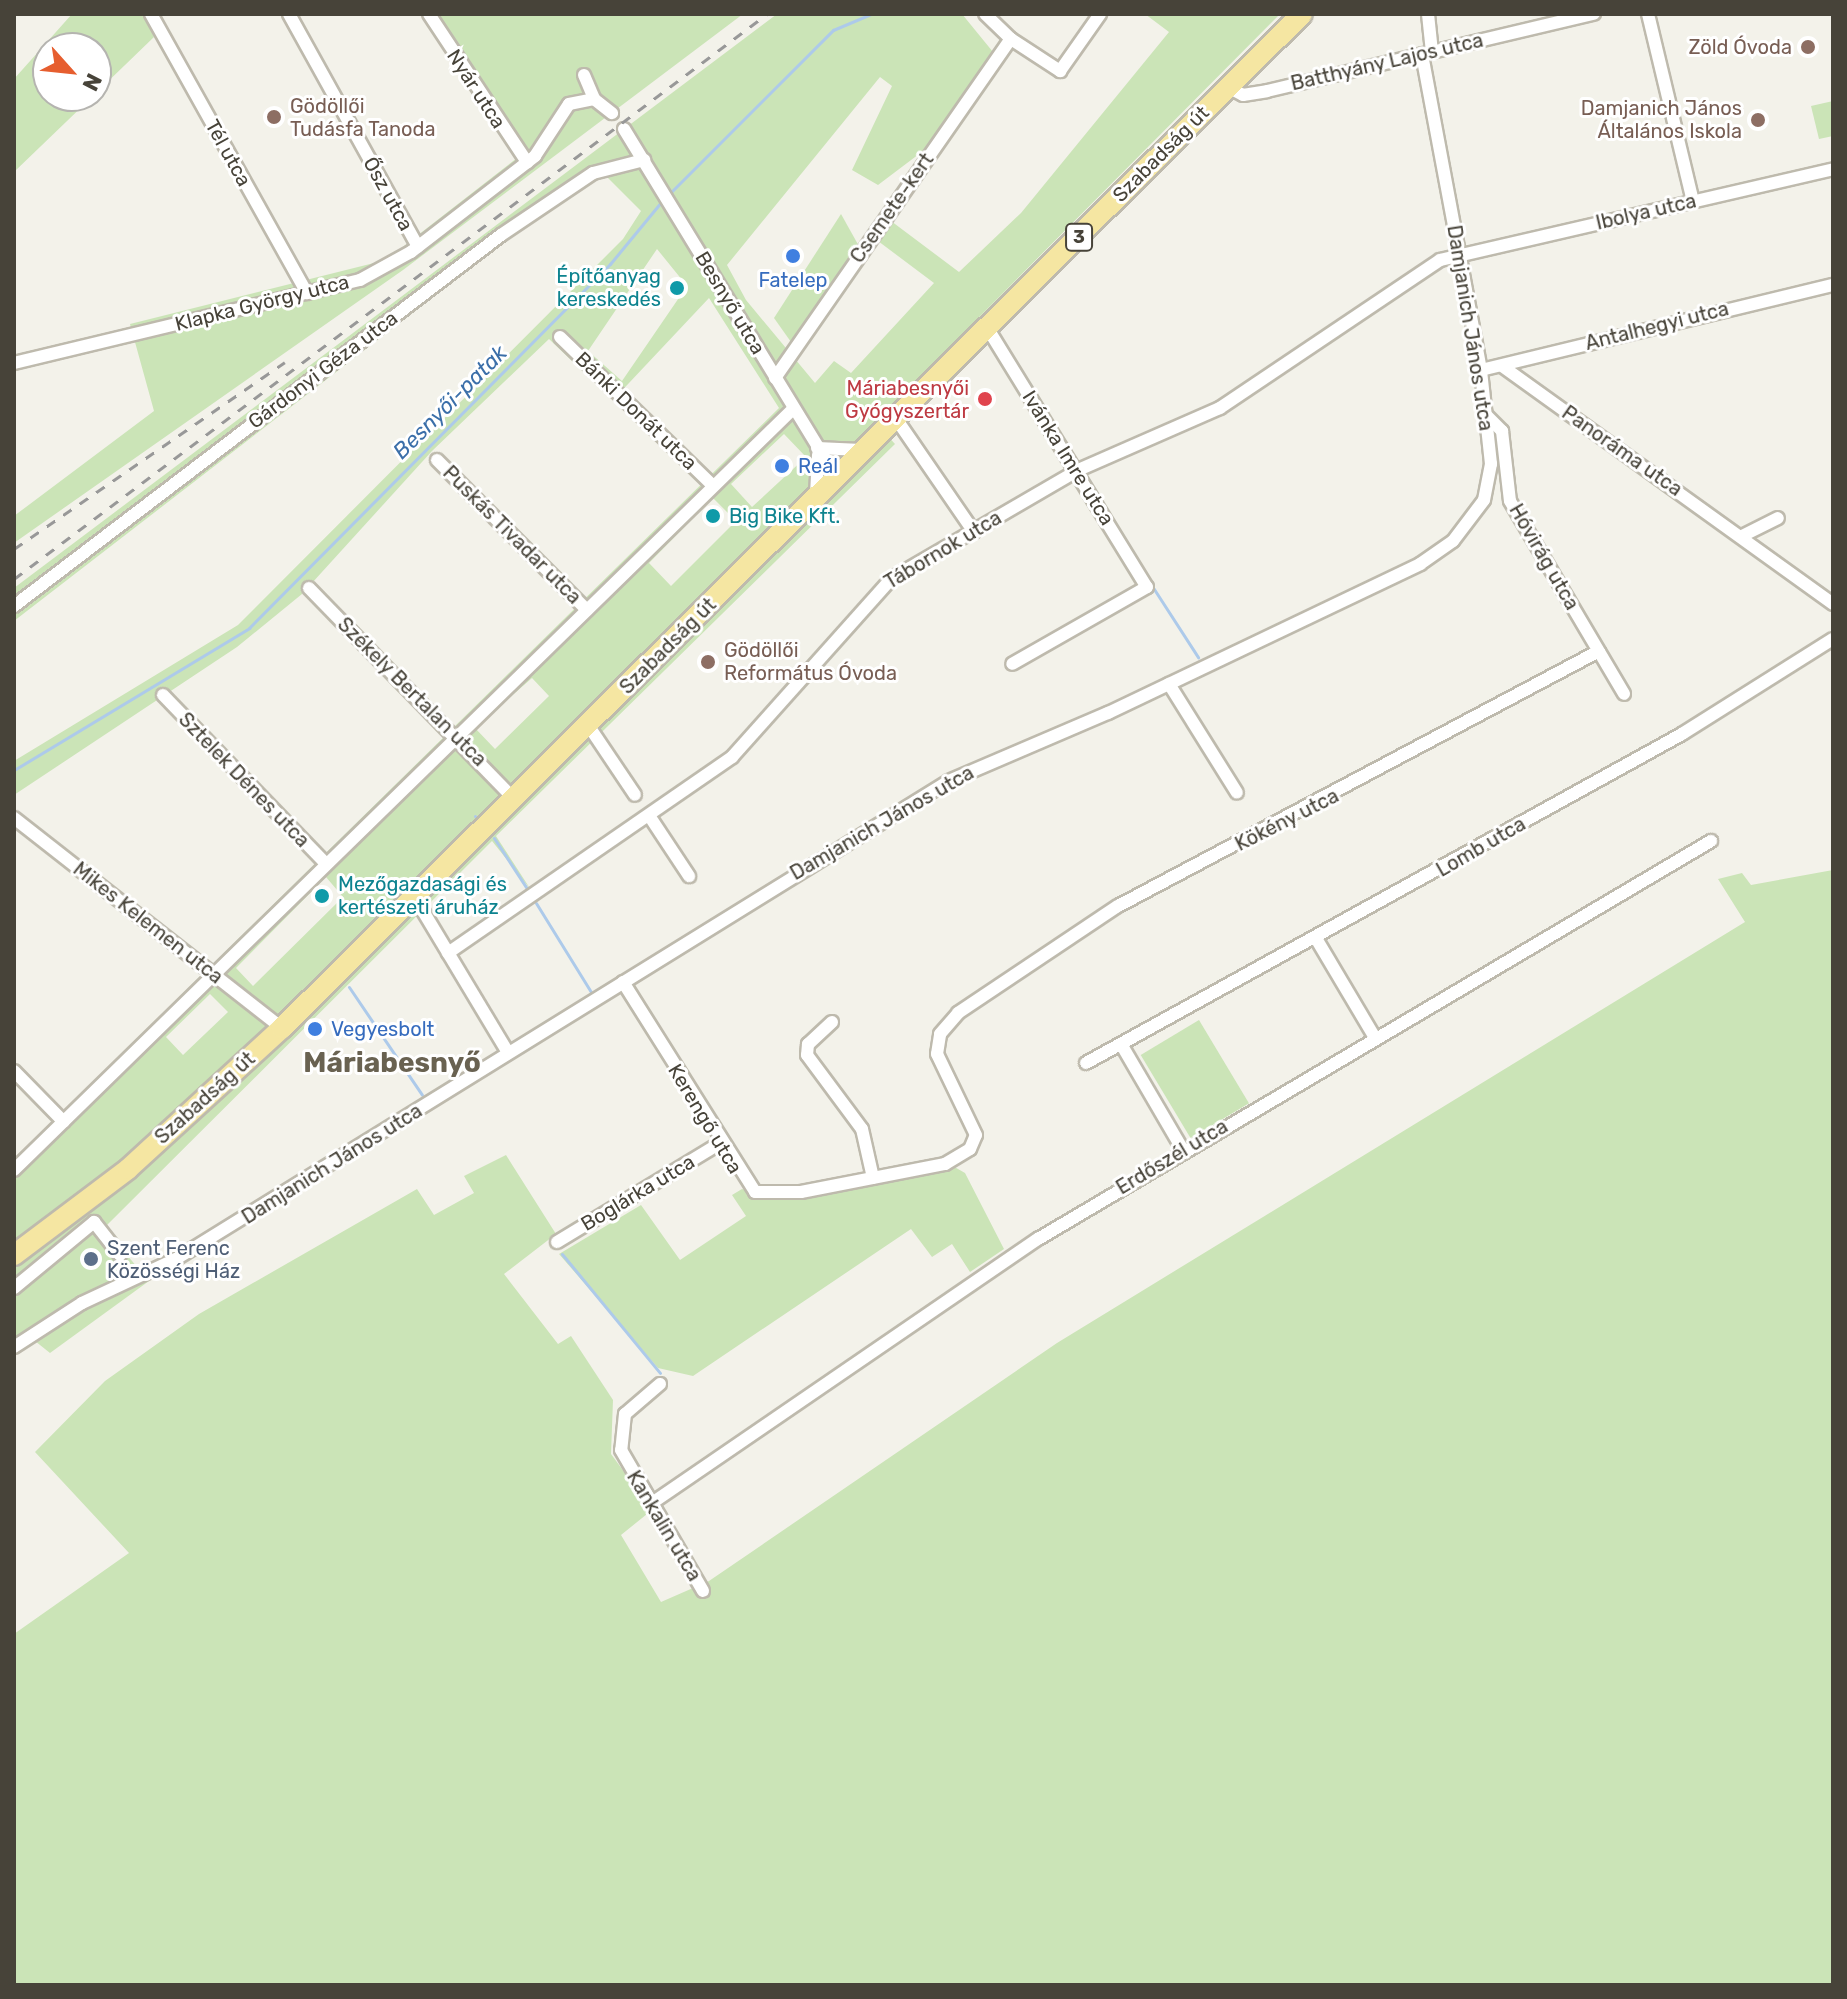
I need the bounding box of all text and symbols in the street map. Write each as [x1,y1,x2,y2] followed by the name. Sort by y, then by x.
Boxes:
[1288,28,1486,96] street label: Batthyány Lajos utca
[32,32,112,112] north arrow
[1689,35,1792,59] place label: Zöld Óvoda
[1799,38,1817,56] marker: Zöld Óvoda
[441,45,511,133] street label: Nyár utca
[76,69,108,95] text: N
[290,94,436,141] place label: Gödöllői Tudásfa Tanoda
[1581,96,1742,143] place label: Damjanich János Általános Iskola
[1108,101,1214,207] street label: Szabadság út
[265,108,283,126] marker: Gödöllői Tudásfa Tanoda
[1749,111,1767,129] marker: Damjanich János Általános Iskola
[200,115,256,191] street label: Tél utca
[845,148,939,268] street label: Csemete-kert
[358,153,418,235] street label: Ősz utca
[1593,189,1699,235] street label: Ibolya utca
[1065,223,1093,251] road number: 3
[1442,223,1498,433] street label: Damjanich János utca
[690,247,770,359] street label: Besnyő utca
[784,247,802,265] marker: Fatelep
[556,264,661,311] place label: Építőanyag kereskedés
[758,268,828,292] place label: Fatelep
[172,270,352,336] street label: Klapka György utca
[668,279,686,297] marker: Építőanyag kereskedés
[1583,297,1731,355] street label: Antalhegyi utca
[244,306,402,434] street label: Gárdonyi Géza utca
[388,340,512,464] water label: Besnyői-patak
[570,347,702,475] street label: Bánki Donát utca
[845,376,969,423] place label: Máriabesnyői Gyógyszertár
[1017,386,1119,530] street label: Ivánka Imre utca
[976,390,994,408] marker: Máriabesnyői Gyógyszertár
[1557,401,1687,501] street label: Panoráma utca
[798,454,838,478] place label: Reál
[773,457,791,475] marker: Reál
[437,460,587,610] street label: Puskás Tivadar utca
[1504,500,1584,614] street label: Hóvirág utca
[729,504,840,528] place label: Big Bike Kft.
[880,506,1006,594] street label: Tábornok utca
[704,507,722,525] marker: Big Bike Kft.
[615,593,721,699] street label: Szabadság út
[332,612,492,772] street label: Székely Bertalan utca
[724,638,897,685] place label: Gödöllői Református Óvoda
[699,653,717,671] marker: Gödöllői Református Óvoda
[173,708,315,852] street label: Sztelek Dénes utca
[786,761,978,885] street label: Damjanich János utca
[1231,784,1343,856] street label: Kökény utca
[1432,812,1530,882] street label: Lomb utca
[68,857,228,989] street label: Mikes Kelemen utca
[338,872,507,919] place label: Mezőgazdasági és kertészeti áruház
[313,887,331,905] marker: Mezőgazdasági és kertészeti áruház
[331,1017,434,1041] place label: Vegyesbolt
[306,1020,324,1038] marker: Vegyesbolt
[303,1046,481,1080] district label: Máriabesnyő
[150,1047,260,1149] street label: Szabadság út
[663,1060,747,1178] street label: Kerengő utca
[237,1099,427,1229] street label: Damjanich János utca
[1112,1114,1232,1200] street label: Erdőszél utca
[577,1150,699,1236] street label: Boglárka utca
[107,1236,240,1283] place label: Szent Ferenc Közösségi Ház
[82,1250,100,1268] marker: Szent Ferenc Közösségi Ház
[622,1466,706,1586] street label: Kankalin utca

